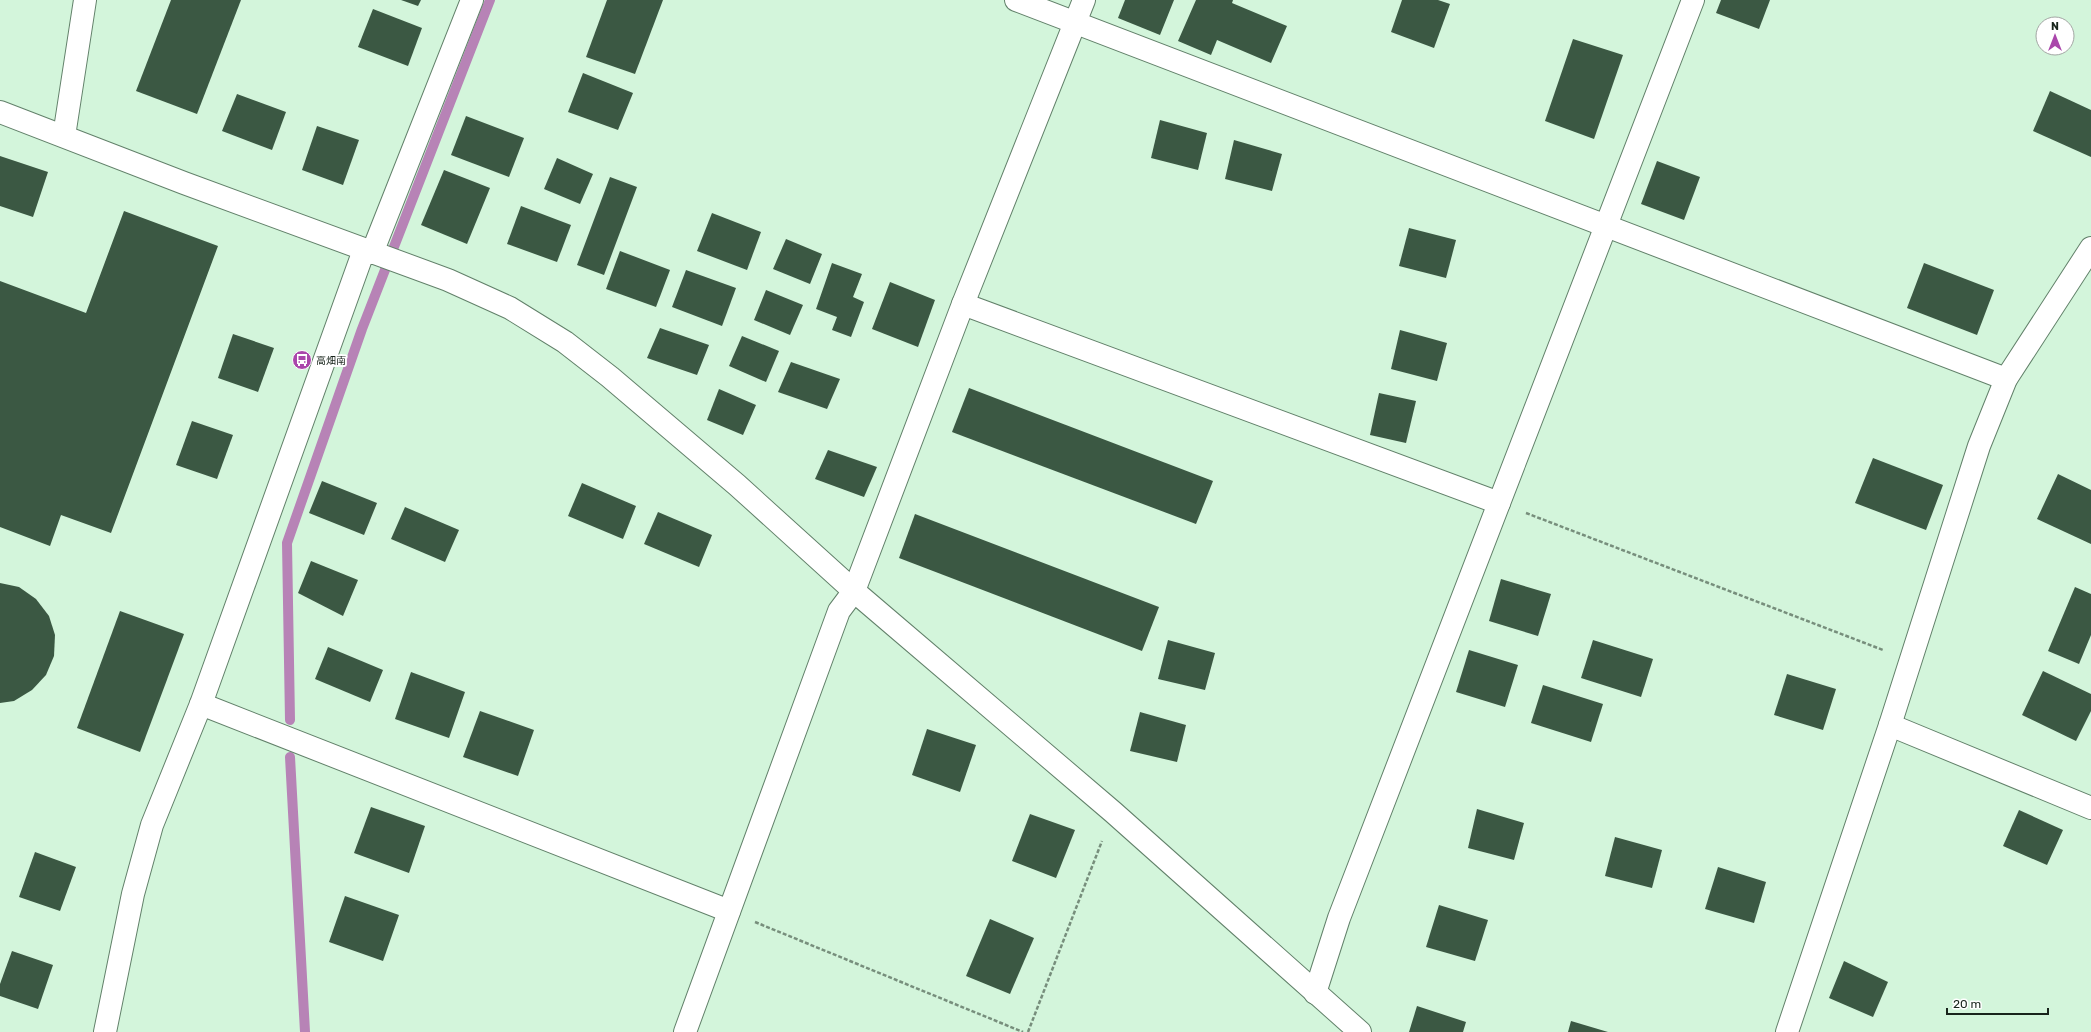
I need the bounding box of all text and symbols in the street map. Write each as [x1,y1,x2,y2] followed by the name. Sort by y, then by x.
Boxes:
[2035,16,2075,56] north arrow
[2051,20,2059,33] text: N
[291,349,313,371] bus stop icon: 高畑南
[316,355,346,367] place label: 高畑南
[1947,990,2048,1016] scale bar
[1953,997,1981,1011] text: 20 m

